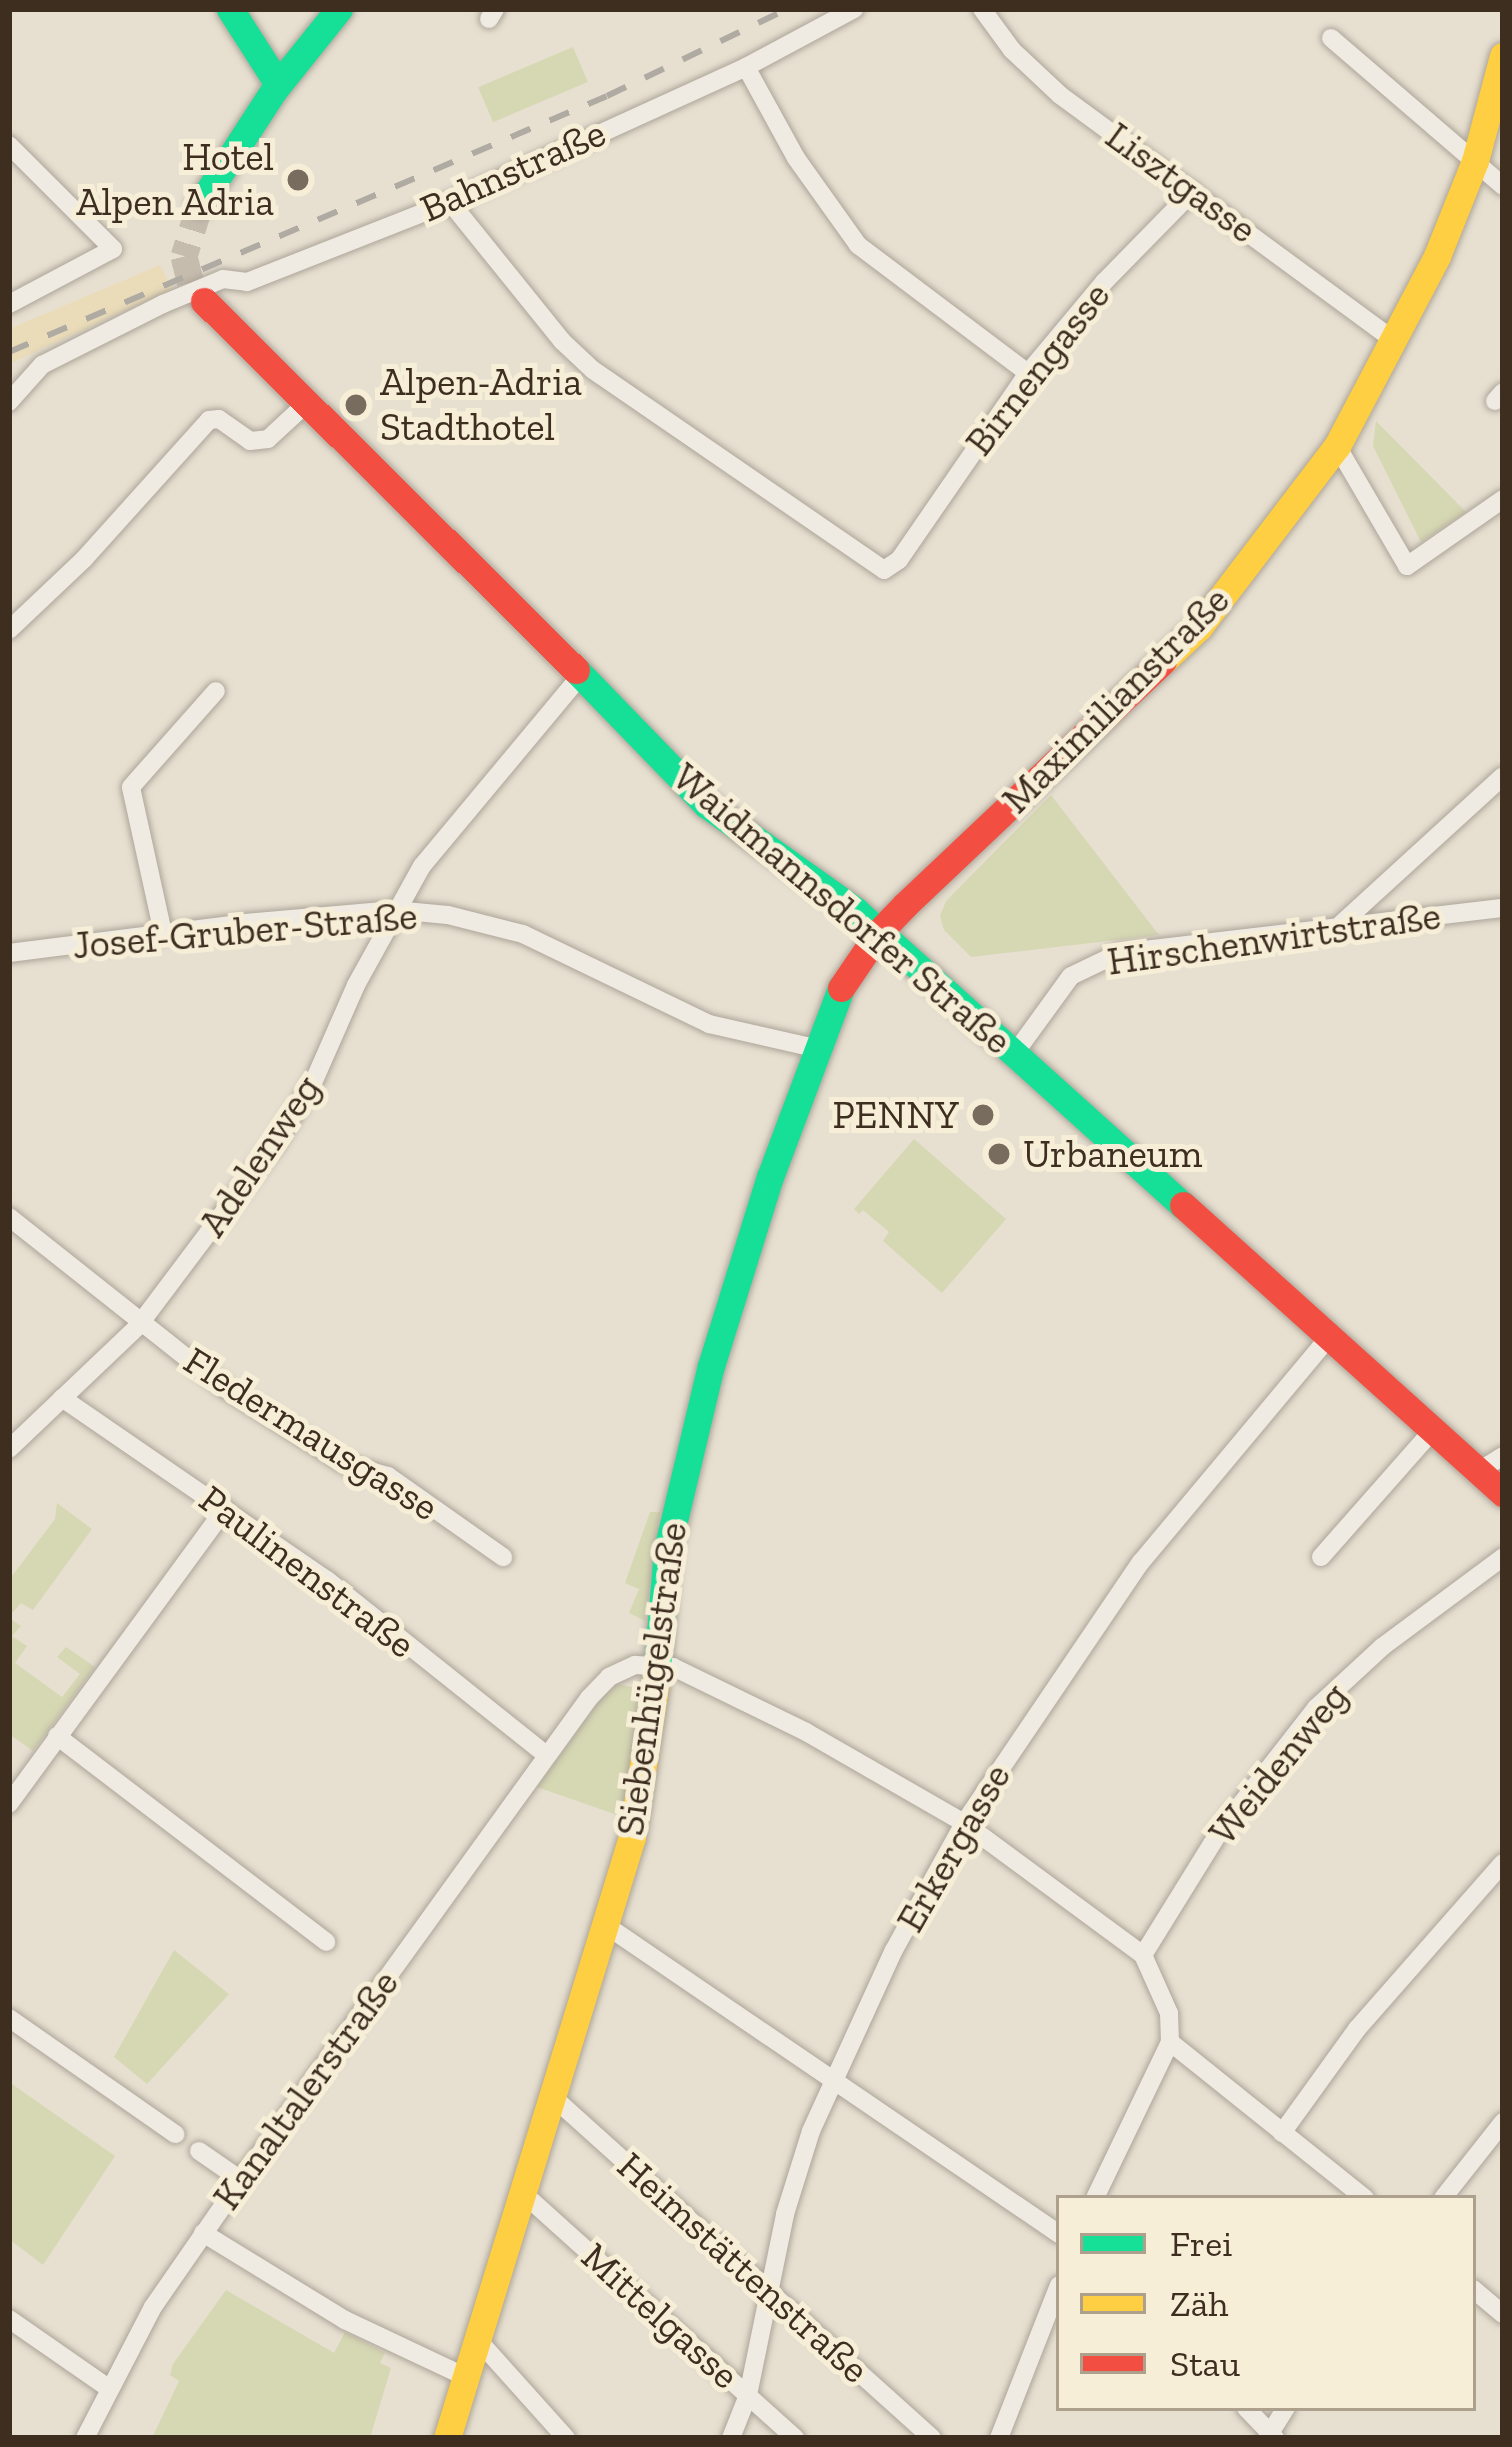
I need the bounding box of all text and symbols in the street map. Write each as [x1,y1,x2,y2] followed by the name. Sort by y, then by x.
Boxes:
[413,110,613,232] street label: Bahnstraße
[1097,113,1265,253] street label: Lisztgasse
[75,135,274,226] place label: Hotel Alpen Adria
[285,167,311,193] marker: Hotel Alpen Adria
[956,273,1120,465] street label: Birnengasse
[380,360,582,451] place label: Alpen-Adria Stadthotel
[343,392,369,418] marker: Alpen-Adria Stadthotel
[993,577,1239,823] street label: Maximilianstraße
[663,754,1021,1064] street label: Waidmannsdorfer Straße
[1104,892,1444,986] street label: Hirschenwirtstraße
[71,893,419,969] street label: Josef-Gruber-Straße
[189,1067,331,1245] street label: Adelenweg
[832,1092,959,1138] place label: PENNY
[970,1102,996,1128] marker: PENNY
[1023,1131,1202,1177] place label: Urbaneum
[986,1141,1012,1167] marker: Urbaneum
[175,1337,447,1531] street label: Fledermausgasse
[190,1476,424,1668] street label: Paulinenstraße
[607,1519,697,1839] street label: Siebenhügelstraße
[1200,1674,1358,1854] street label: Weidenweg
[887,1756,1021,1940] street label: Erkergasse
[204,1961,408,2219] street label: Kanaltalerstraße
[608,2143,878,2393] street label: Heimstättenstraße
[1056,2195,1476,2411] legend
[1170,2222,1232,2265] text: Frei
[572,2233,748,2399] street label: Mittelgasse
[1170,2282,1228,2325] text: Zäh
[1170,2342,1240,2385] text: Stau

